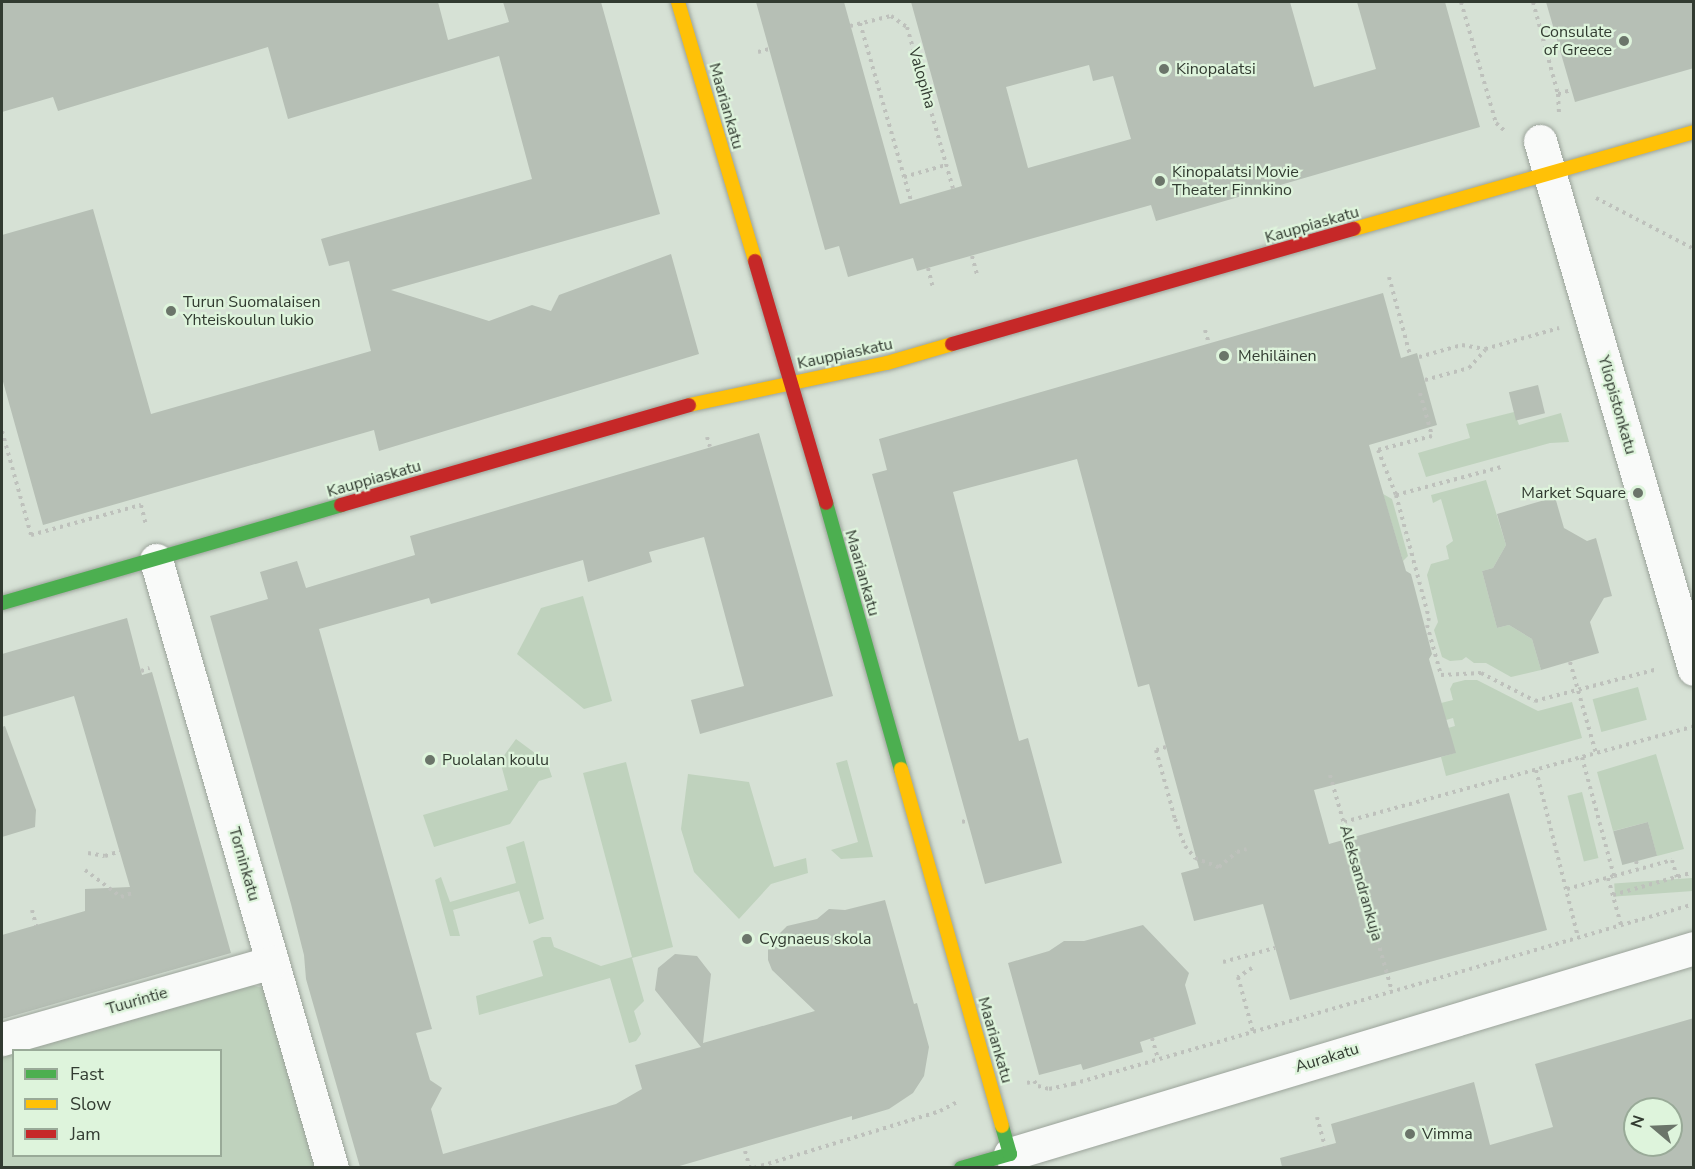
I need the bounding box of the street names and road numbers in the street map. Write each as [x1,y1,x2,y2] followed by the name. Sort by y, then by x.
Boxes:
[904,45,940,111] street label: Valopiha
[705,61,747,151] street label: Maariankatu
[1263,202,1361,248] street label: Kauppiaskatu
[796,335,894,373] street label: Kauppiaskatu
[1594,353,1640,457] street label: Yliopistonkatu
[325,456,423,502] street label: Kauppiaskatu
[841,528,883,618] street label: Maariankatu
[1335,823,1387,943] street label: Aleksandrankuja
[224,825,264,903] street label: Torninkatu
[104,983,170,1019] street label: Tuurintie
[974,995,1016,1085] street label: Maariankatu
[1293,1039,1361,1077] street label: Aurakatu

